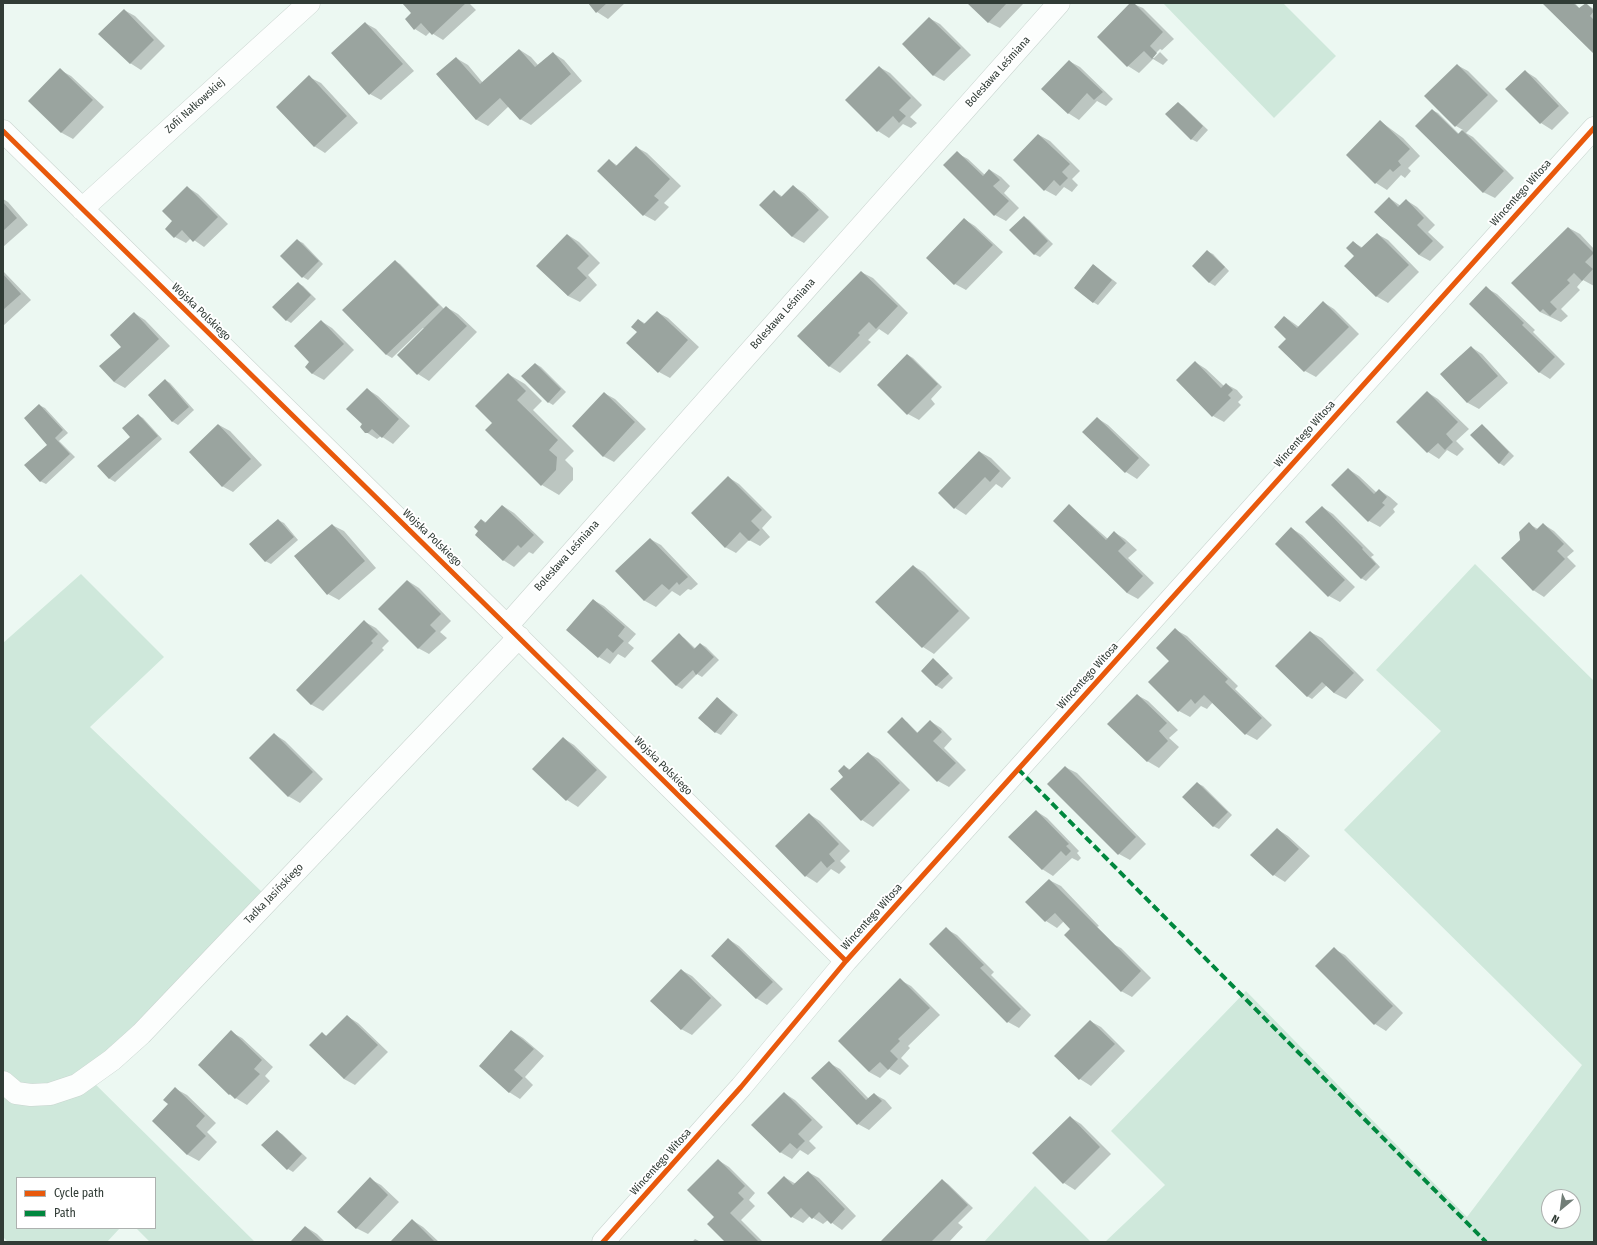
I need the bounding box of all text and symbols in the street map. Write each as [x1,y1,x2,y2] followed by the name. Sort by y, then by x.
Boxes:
[963,34,1033,110] street label: Bolesława Leśmiana
[162,76,228,136] street label: Zofii Nałkowskiej
[1488,157,1554,229] street label: Wincentego Witosa
[748,276,818,352] street label: Bolesława Leśmiana
[169,280,233,344] street label: Wojska Polskiego
[1272,398,1338,470] street label: Wincentego Witosa
[400,506,464,570] street label: Wojska Polskiego
[532,518,602,594] street label: Bolesława Leśmiana
[1055,640,1121,712] street label: Wincentego Witosa
[631,734,695,798] street label: Wojska Polskiego
[242,861,306,927] street label: Tadka Jasińskiego
[839,881,905,953] street label: Wincentego Witosa
[628,1126,694,1198] street label: Wincentego Witosa
[16,1177,156,1229] legend
[54,1186,104,1200] text: Cycle path
[1541,1189,1581,1229] north arrow
[54,1206,76,1220] text: Path
[1549,1212,1561,1226] text: N

